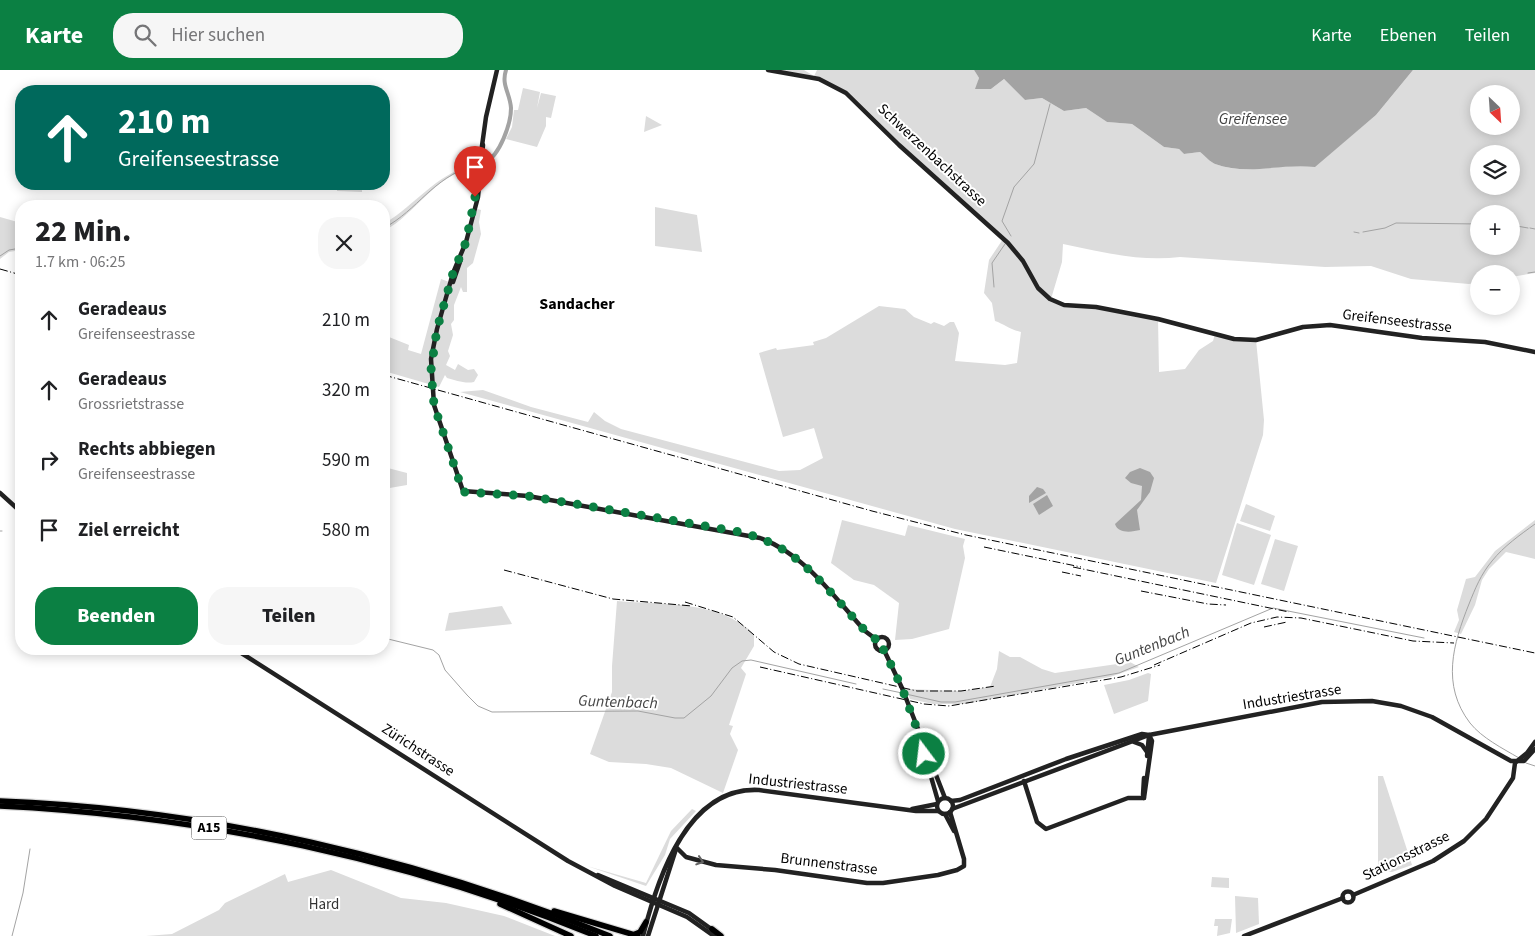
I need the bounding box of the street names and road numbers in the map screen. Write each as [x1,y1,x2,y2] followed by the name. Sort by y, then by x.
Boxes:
[873,99,991,211] street label: Schwerzenbachstrasse
[1341,304,1453,338] street label: Greifenseestrasse
[1241,679,1343,715] street label: Industriestrasse
[377,719,459,781] street label: Zürichstrasse
[747,768,849,800] street label: Industriestrasse
[192,816,226,840] road number: A15
[1359,826,1453,886] street label: Stationsstrasse
[779,848,879,880] street label: Brunnenstrasse

